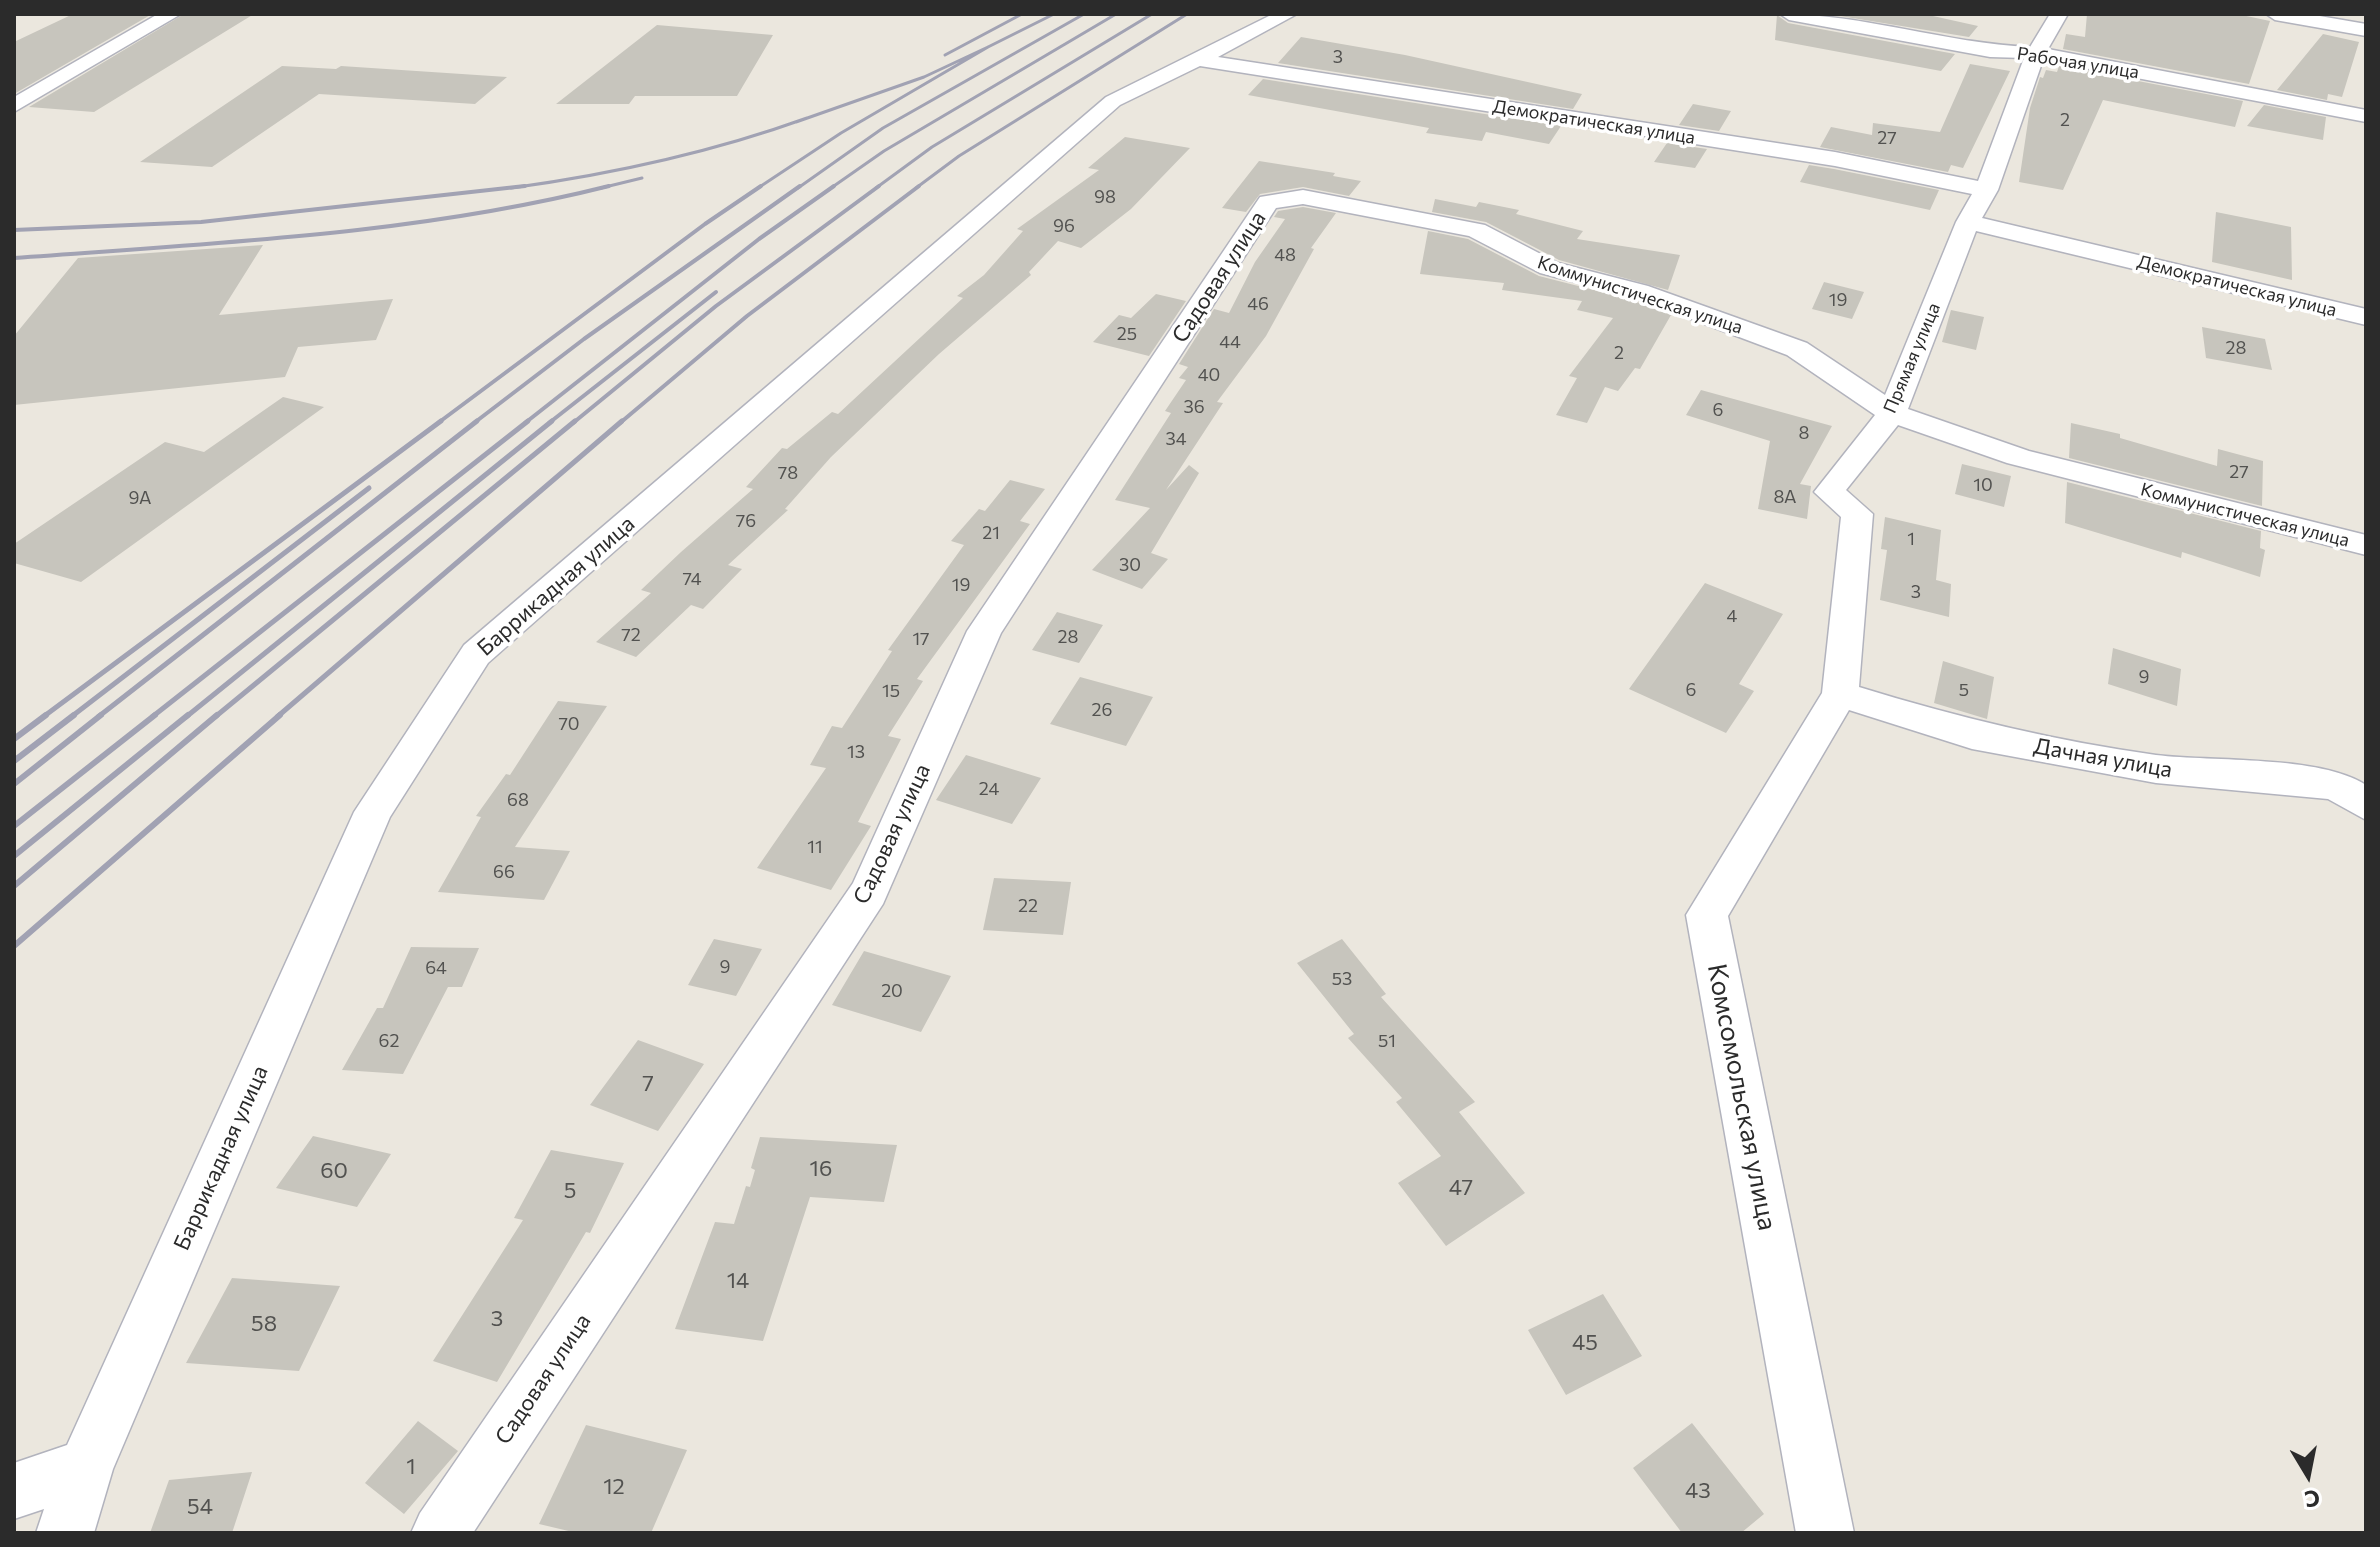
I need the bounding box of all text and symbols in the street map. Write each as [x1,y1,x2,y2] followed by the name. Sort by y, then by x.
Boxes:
[2015,43,2141,83] street label: Рабочая улица
[1333,46,1343,68] house number: 3
[1491,95,1697,149] street label: Демократическая улица
[2060,109,2070,131] house number: 2
[1877,127,1897,149] house number: 27
[1094,186,1116,208] house number: 98
[1167,206,1271,348] street label: Садовая улица
[1053,215,1075,237] house number: 96
[1274,244,1296,266] house number: 48
[2135,251,2339,321] street label: Демократическая улица
[1535,252,1745,338] street label: Коммунистическая улица
[1829,289,1847,311] house number: 19
[1247,293,1269,315] house number: 46
[1879,300,1945,416] street label: Прямая улица
[1117,323,1137,345] house number: 25
[1219,331,1241,353] house number: 44
[2226,337,2246,359] house number: 28
[1614,342,1624,364] house number: 2
[1198,364,1220,386] house number: 40
[1183,396,1205,418] house number: 36
[1713,399,1723,421] house number: 6
[1799,422,1809,444] house number: 8
[1165,428,1187,450] house number: 34
[2229,461,2249,483] house number: 27
[778,462,798,484] house number: 78
[1973,474,1993,496] house number: 10
[2138,479,2352,551] street label: Коммунистическая улица
[1774,486,1796,508] house number: 8А
[129,487,151,509] house number: 9А
[736,510,756,532] house number: 76
[472,511,640,661] street label: Баррикадная улица
[982,522,1000,544] house number: 21
[1907,528,1915,550] house number: 1
[1119,554,1141,576] house number: 30
[682,568,702,590] house number: 74
[952,574,970,596] house number: 19
[1911,581,1921,603] house number: 3
[1727,605,1737,627] house number: 4
[621,624,641,646] house number: 72
[1058,626,1078,648] house number: 28
[912,628,930,650] house number: 17
[2139,666,2149,688] house number: 9
[1686,679,1696,701] house number: 6
[1959,679,1969,701] house number: 5
[882,680,900,702] house number: 15
[1092,699,1112,721] house number: 26
[558,713,580,735] house number: 70
[2032,733,2174,783] street label: Дачная улица
[847,741,865,763] house number: 13
[848,760,936,908] street label: Садовая улица
[979,778,999,800] house number: 24
[507,789,529,811] house number: 68
[807,836,823,858] house number: 11
[493,861,515,883] house number: 66
[1018,895,1038,917] house number: 22
[720,956,730,978] house number: 9
[425,957,447,979] house number: 64
[1701,961,1783,1233] street label: Комсомольская улица
[1332,968,1352,990] house number: 53
[881,980,903,1002] house number: 20
[379,1030,399,1052] house number: 62
[1378,1030,1396,1052] house number: 51
[168,1062,274,1254] street label: Баррикадная улица
[642,1071,654,1097] house number: 7
[810,1156,832,1182] house number: 16
[320,1158,348,1184] house number: 60
[1449,1175,1473,1201] house number: 47
[564,1178,576,1204] house number: 5
[727,1268,749,1294] house number: 14
[491,1306,503,1332] house number: 3
[490,1309,596,1449] street label: Садовая улица
[251,1311,277,1337] house number: 58
[1572,1330,1598,1356] house number: 45
[2268,1435,2348,1515] north arrow
[406,1454,416,1480] house number: 1
[603,1474,625,1500] house number: 12
[1685,1478,1711,1504] house number: 43
[2303,1485,2322,1514] text: С
[187,1494,213,1520] house number: 54

